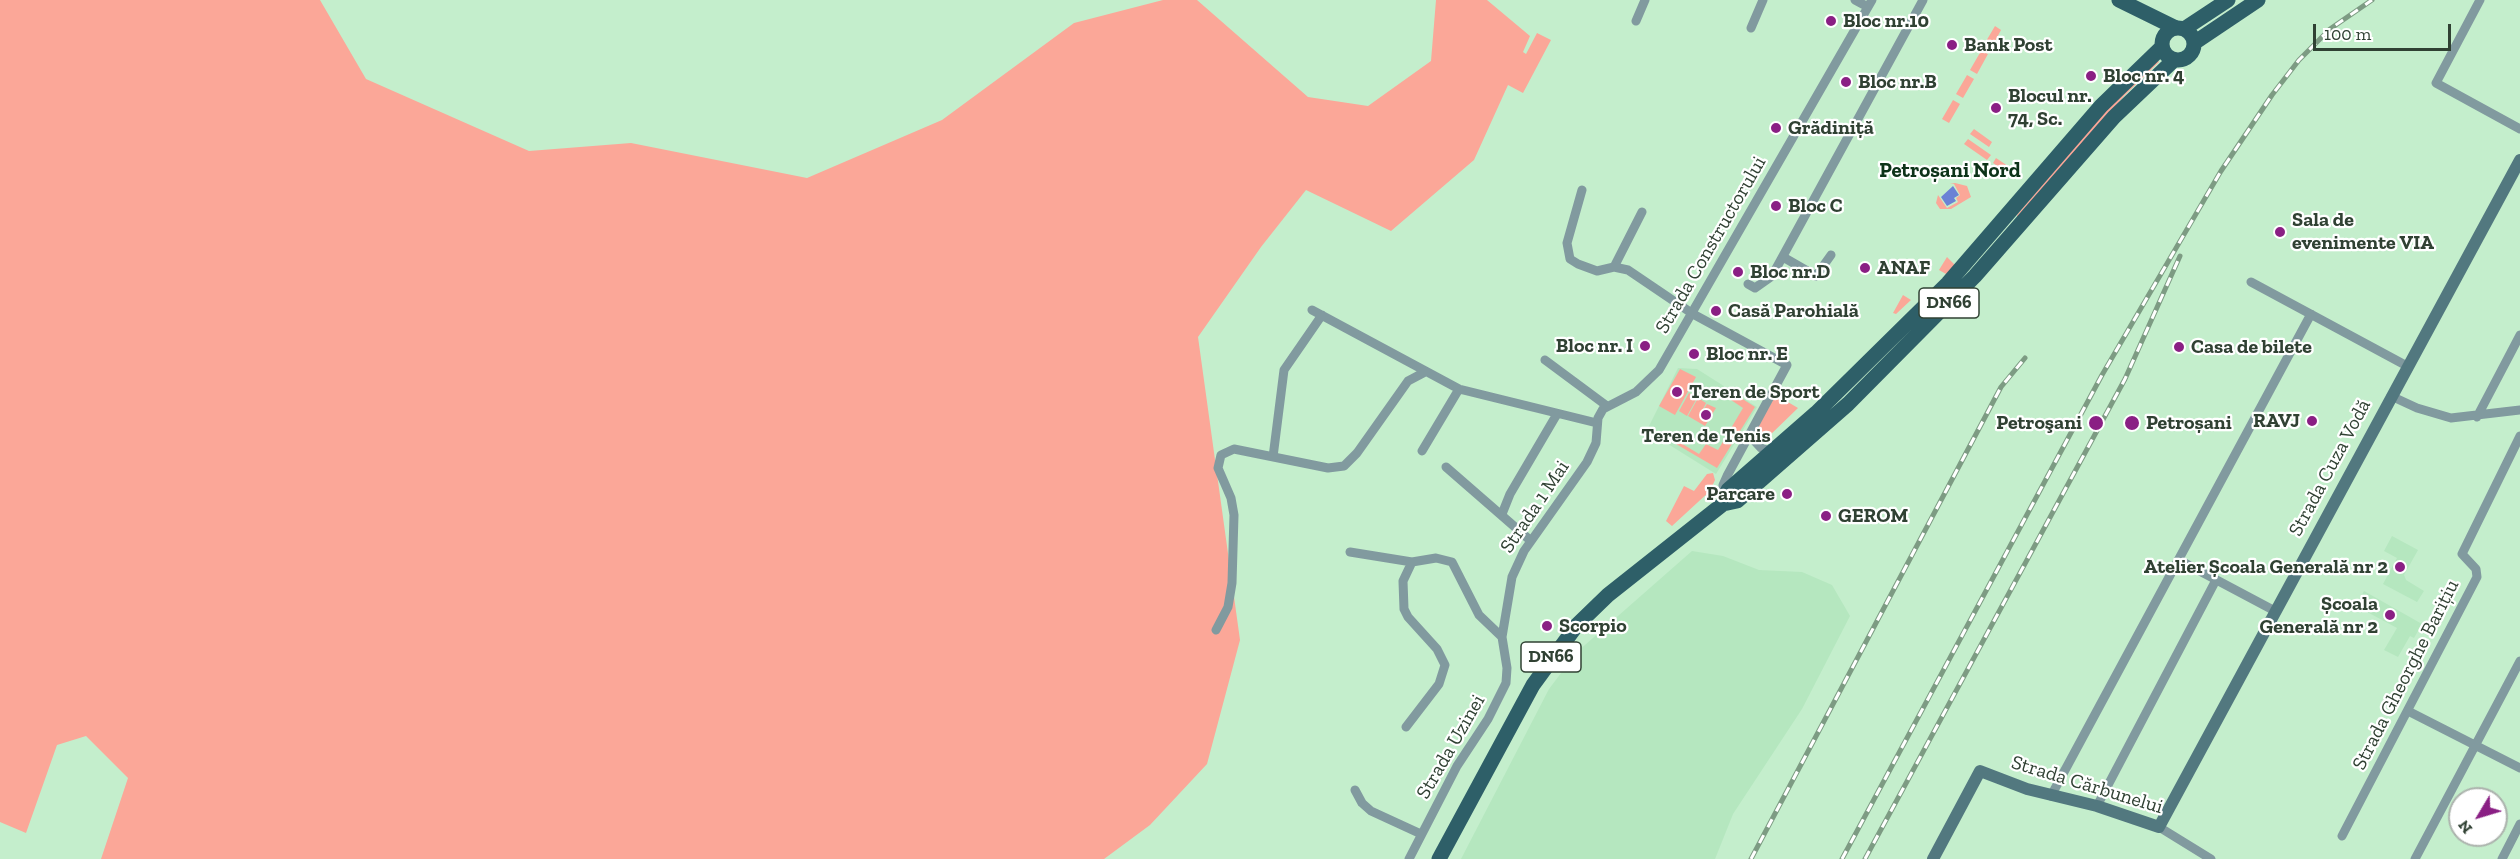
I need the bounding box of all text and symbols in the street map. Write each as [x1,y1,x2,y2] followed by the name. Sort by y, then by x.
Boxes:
[1843,9,1929,33] place label: Bloc nr.10
[2316,12,2454,50] scale bar
[1824,14,1838,28] marker: Bloc nr.10
[2324,23,2371,45] text: 100 m
[1964,33,2052,57] place label: Bank Post
[1945,38,1959,52] marker: Bank Post
[2103,64,2184,88] place label: Bloc nr. 4
[2084,69,2098,83] marker: Bloc nr. 4
[1858,70,1937,94] place label: Bloc nr.B
[1839,75,1853,89] marker: Bloc nr.B
[2008,84,2092,131] place label: Blocul nr. 74, Sc.
[1989,101,2003,115] marker: Blocul nr. 74, Sc.
[1788,116,1874,140] place label: Grădiniță
[1769,121,1783,135] marker: Grădiniță
[1650,152,1772,338] street label: Strada Constructorului
[1879,158,2021,184] district label: Petroșani Nord
[1788,194,1843,218] place label: Bloc C
[1769,199,1783,213] marker: Bloc C
[2292,208,2434,255] place label: Sala de evenimente VIA
[2273,225,2287,239] marker: Sala de evenimente VIA
[1877,256,1930,280] place label: ANAF
[1750,260,1830,284] place label: Bloc nr.D
[1858,261,1872,275] marker: ANAF
[1731,265,1745,279] marker: Bloc nr.D
[1919,288,1979,318] road number: DN66
[1728,299,1859,323] place label: Casă Parohială
[1709,304,1723,318] marker: Casă Parohială
[1556,334,1633,358] place label: Bloc nr. I
[2191,335,2312,359] place label: Casa de bilete
[1638,339,1652,353] marker: Bloc nr. I
[2172,340,2186,354] marker: Casa de bilete
[1706,342,1788,366] place label: Bloc nr. E
[1687,347,1701,361] marker: Bloc nr. E
[1689,380,1819,404] place label: Teren de Sport
[1670,385,1684,399] marker: Teren de Sport
[2284,395,2376,541] street label: Strada Cuza Vodă
[1699,408,1713,422] marker: Teren de Tenis
[2253,409,2300,433] place label: RAVJ
[1996,411,2082,435] place label: Petroşani
[2146,411,2232,435] place label: Petroșani
[2087,414,2105,432] marker: Petroşani
[2123,414,2141,432] marker: Petroșani
[2305,414,2319,428] marker: RAVJ
[1641,424,1771,448] place label: Teren de Tenis
[1495,456,1575,558] street label: Strada 1 Mai
[1706,482,1775,506] place label: Parcare
[1780,487,1794,501] marker: Parcare
[1838,504,1908,528] place label: GEROM
[1819,509,1833,523] marker: GEROM
[2144,555,2388,579] place label: Atelier Școala Generală nr 2
[2393,560,2407,574] marker: Atelier Școala Generală nr 2
[2348,576,2464,774] street label: Strada Gheorghe Barițiu
[2260,592,2378,639] place label: Școala Generală nr 2
[2383,608,2397,622] marker: Școala Generală nr 2
[1559,614,1627,638] place label: Scorpio
[1540,619,1554,633] marker: Scorpio
[1521,642,1581,672] road number: DN66
[1411,691,1491,803] street label: Strada Uzinei
[2008,751,2166,819] street label: Strada Cărbunelui
[2448,787,2508,847] north arrow
[2454,817,2476,838] text: N

